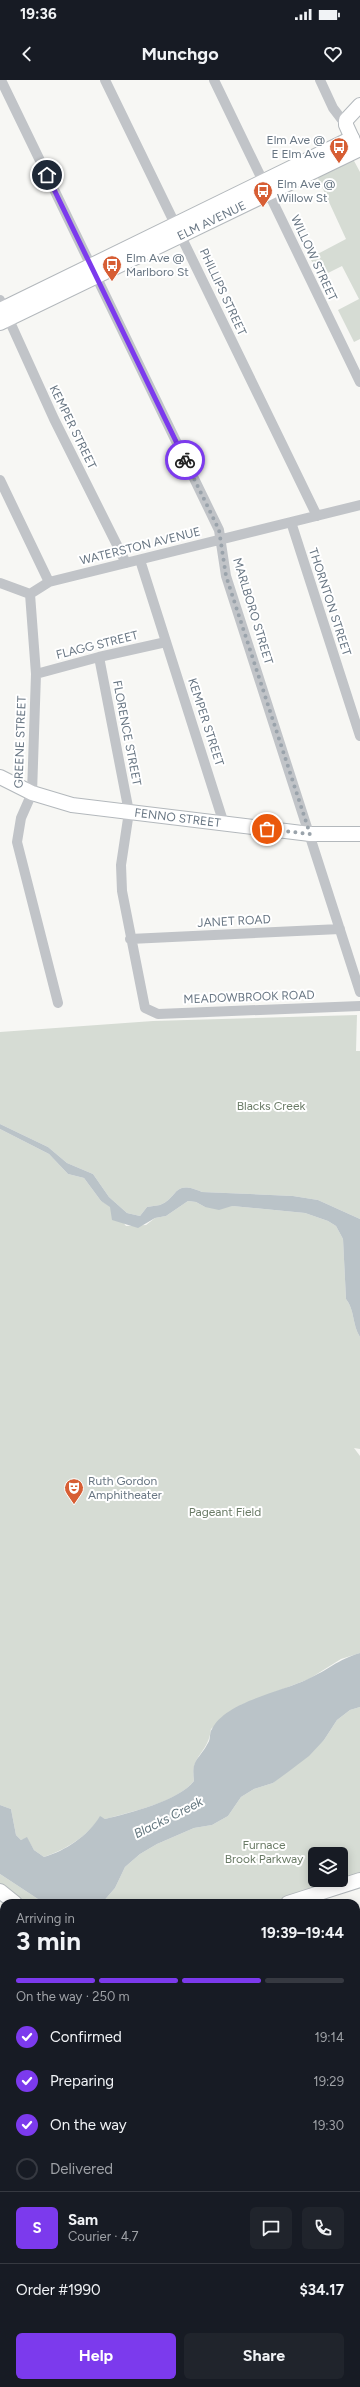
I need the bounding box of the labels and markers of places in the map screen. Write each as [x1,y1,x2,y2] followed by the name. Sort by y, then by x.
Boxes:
[267,133,325,161] place label: Elm Ave @ E Elm Ave
[328,136,350,164] bus stop icon: Elm Ave @ E Elm Ave
[30,158,64,192] pin
[277,177,336,205] place label: Elm Ave @ Willow St
[252,180,274,208] bus stop icon: Elm Ave @ Willow St
[126,251,189,279] place label: Elm Ave @ Marlboro St
[101,254,123,282] bus stop icon: Elm Ave @ Marlboro St
[250,812,284,846] pin
[88,1474,162,1502] place label: Ruth Gordon Amphitheater
[63,1477,85,1505] theatre icon: Ruth Gordon Amphitheater

